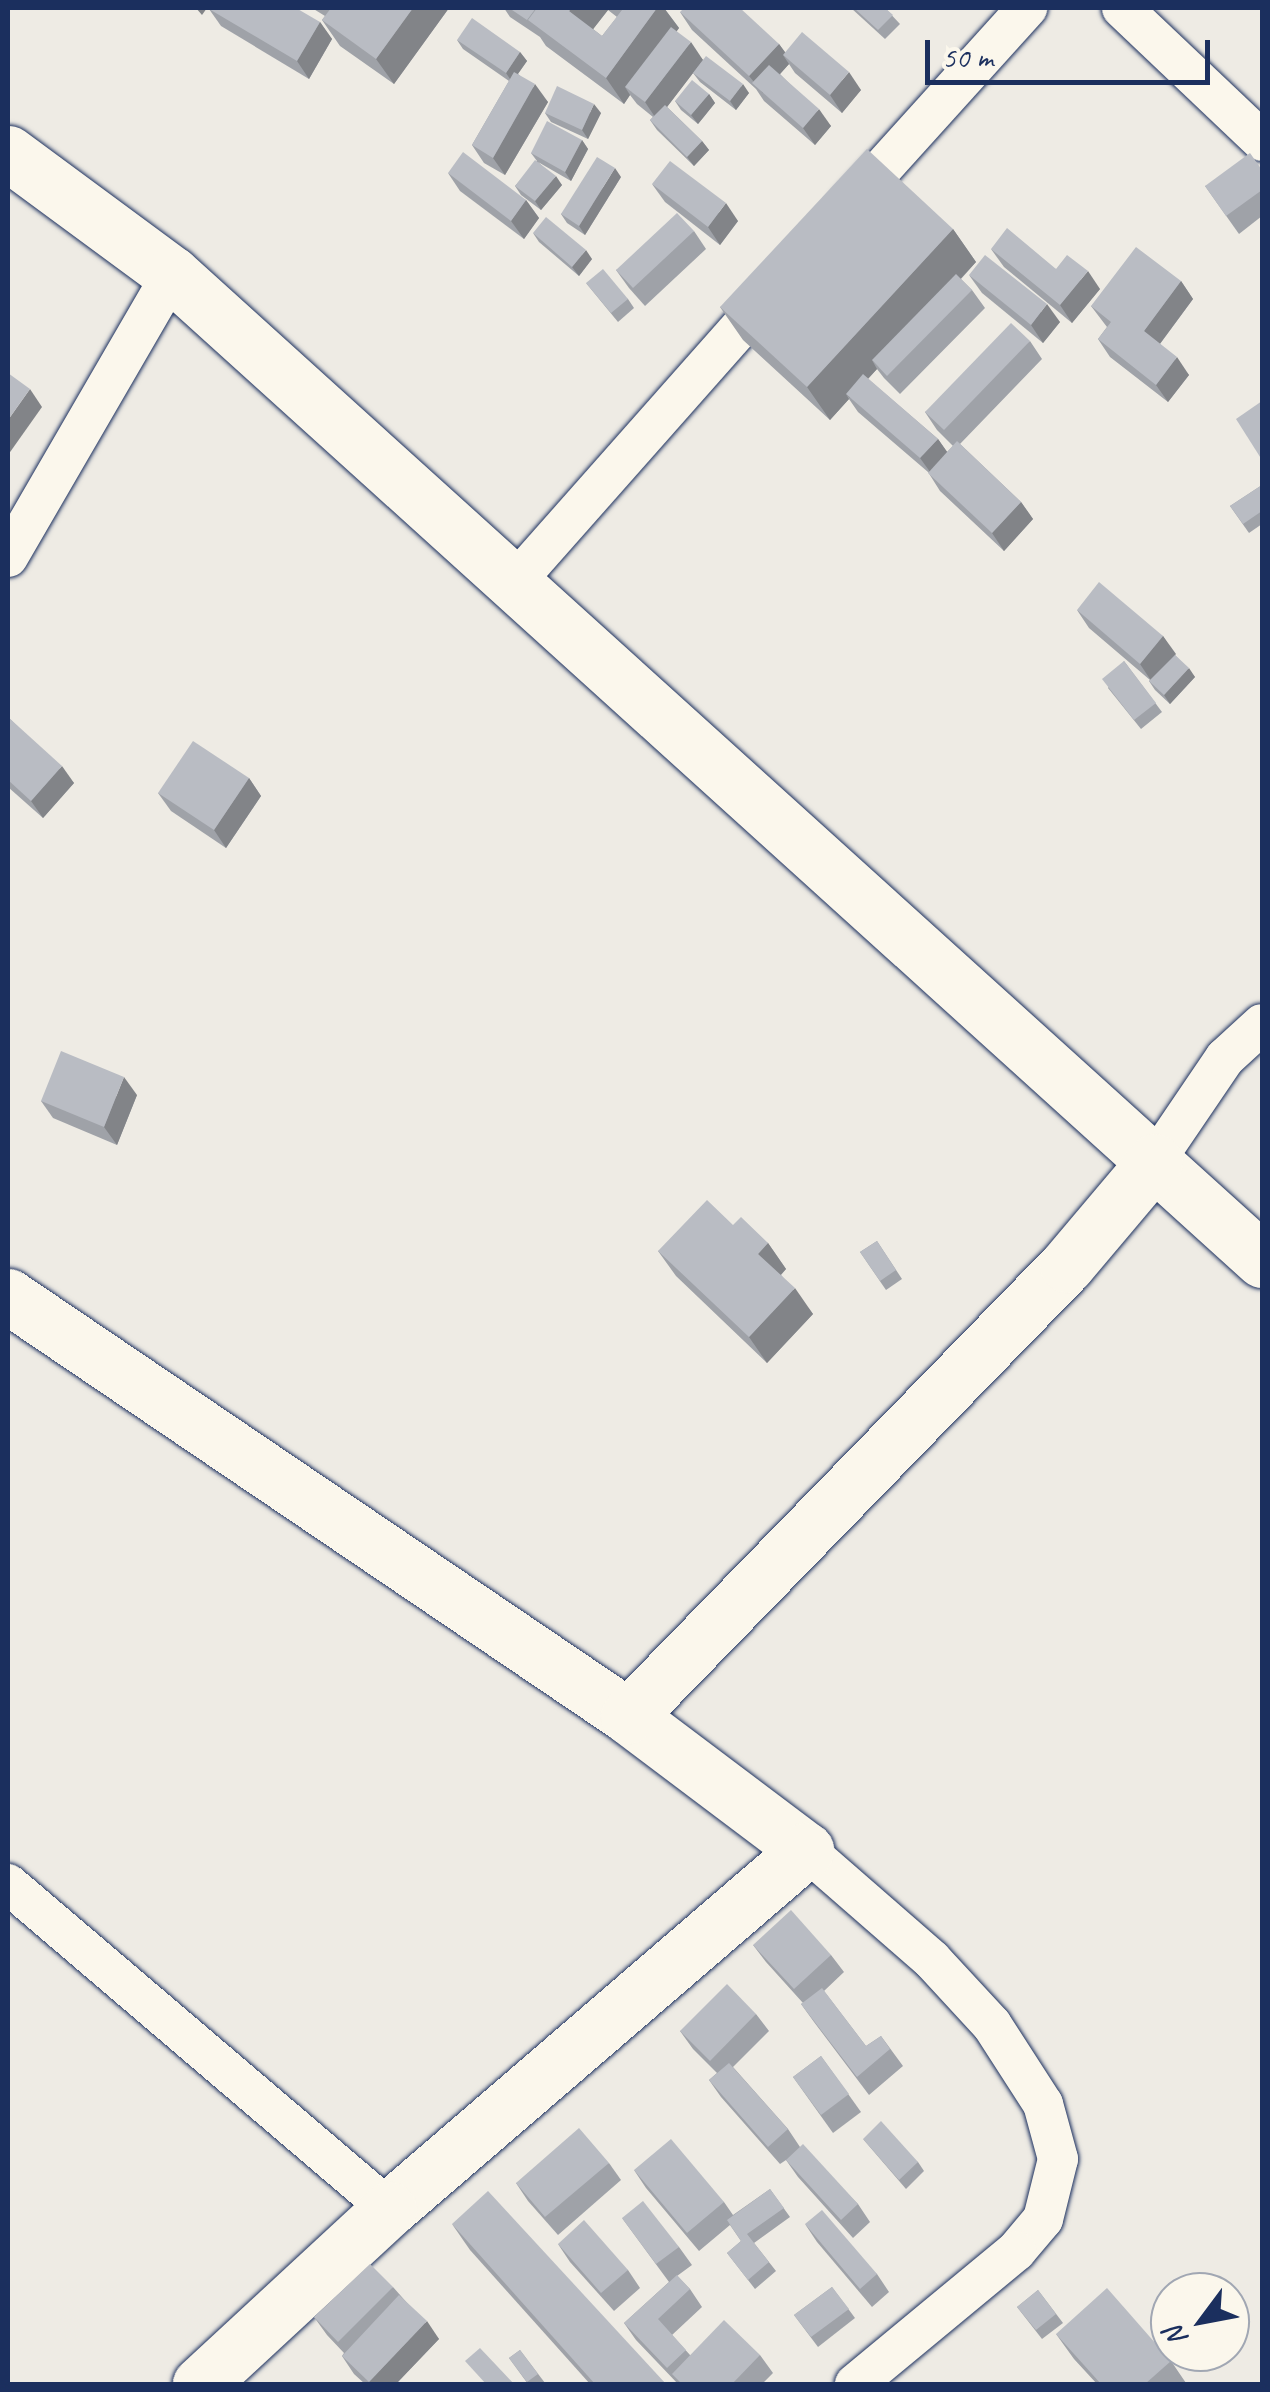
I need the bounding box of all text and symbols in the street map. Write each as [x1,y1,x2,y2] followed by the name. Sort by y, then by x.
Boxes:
[930,20,1215,82] scale bar
[942,38,993,76] text: 50 m
[1150,2272,1250,2372] north arrow
[1156,2320,1195,2354] text: N

